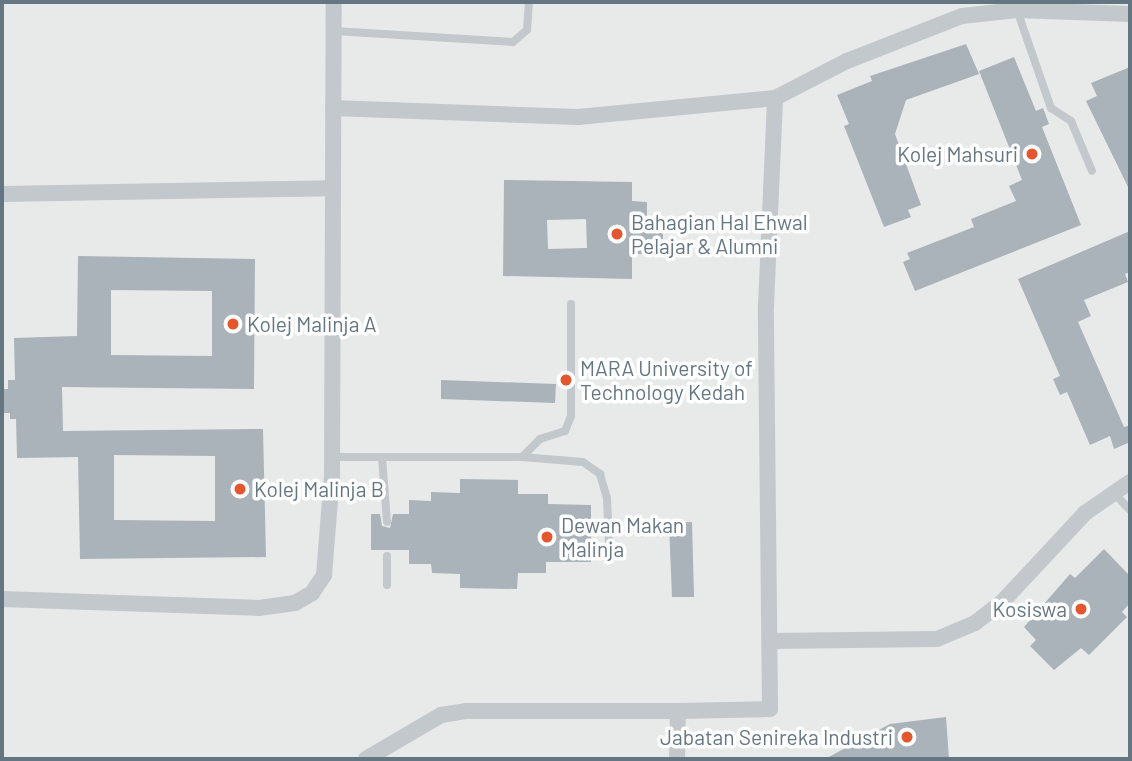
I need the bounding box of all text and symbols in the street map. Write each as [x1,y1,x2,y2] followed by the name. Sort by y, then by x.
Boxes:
[897,141,1018,167] place label: Kolej Mahsuri
[1024,146,1040,162] marker: Kolej Mahsuri
[631,209,807,259] place label: Bahagian Hal Ehwal Pelajar & Alumni
[609,226,625,242] marker: Bahagian Hal Ehwal Pelajar & Alumni
[247,311,376,337] place label: Kolej Malinja A
[225,316,241,332] marker: Kolej Malinja A
[580,355,753,405] place label: MARA University of Technology Kedah
[558,372,574,388] marker: MARA University of Technology Kedah
[254,476,384,502] place label: Kolej Malinja B
[232,481,248,497] marker: Kolej Malinja B
[561,512,684,562] place label: Dewan Makan Malinja
[539,529,555,545] marker: Dewan Makan Malinja
[992,596,1067,622] place label: Kosiswa
[1073,601,1089,617] marker: Kosiswa
[660,724,893,750] place label: Jabatan Senireka Industri
[899,729,915,745] marker: Jabatan Senireka Industri

